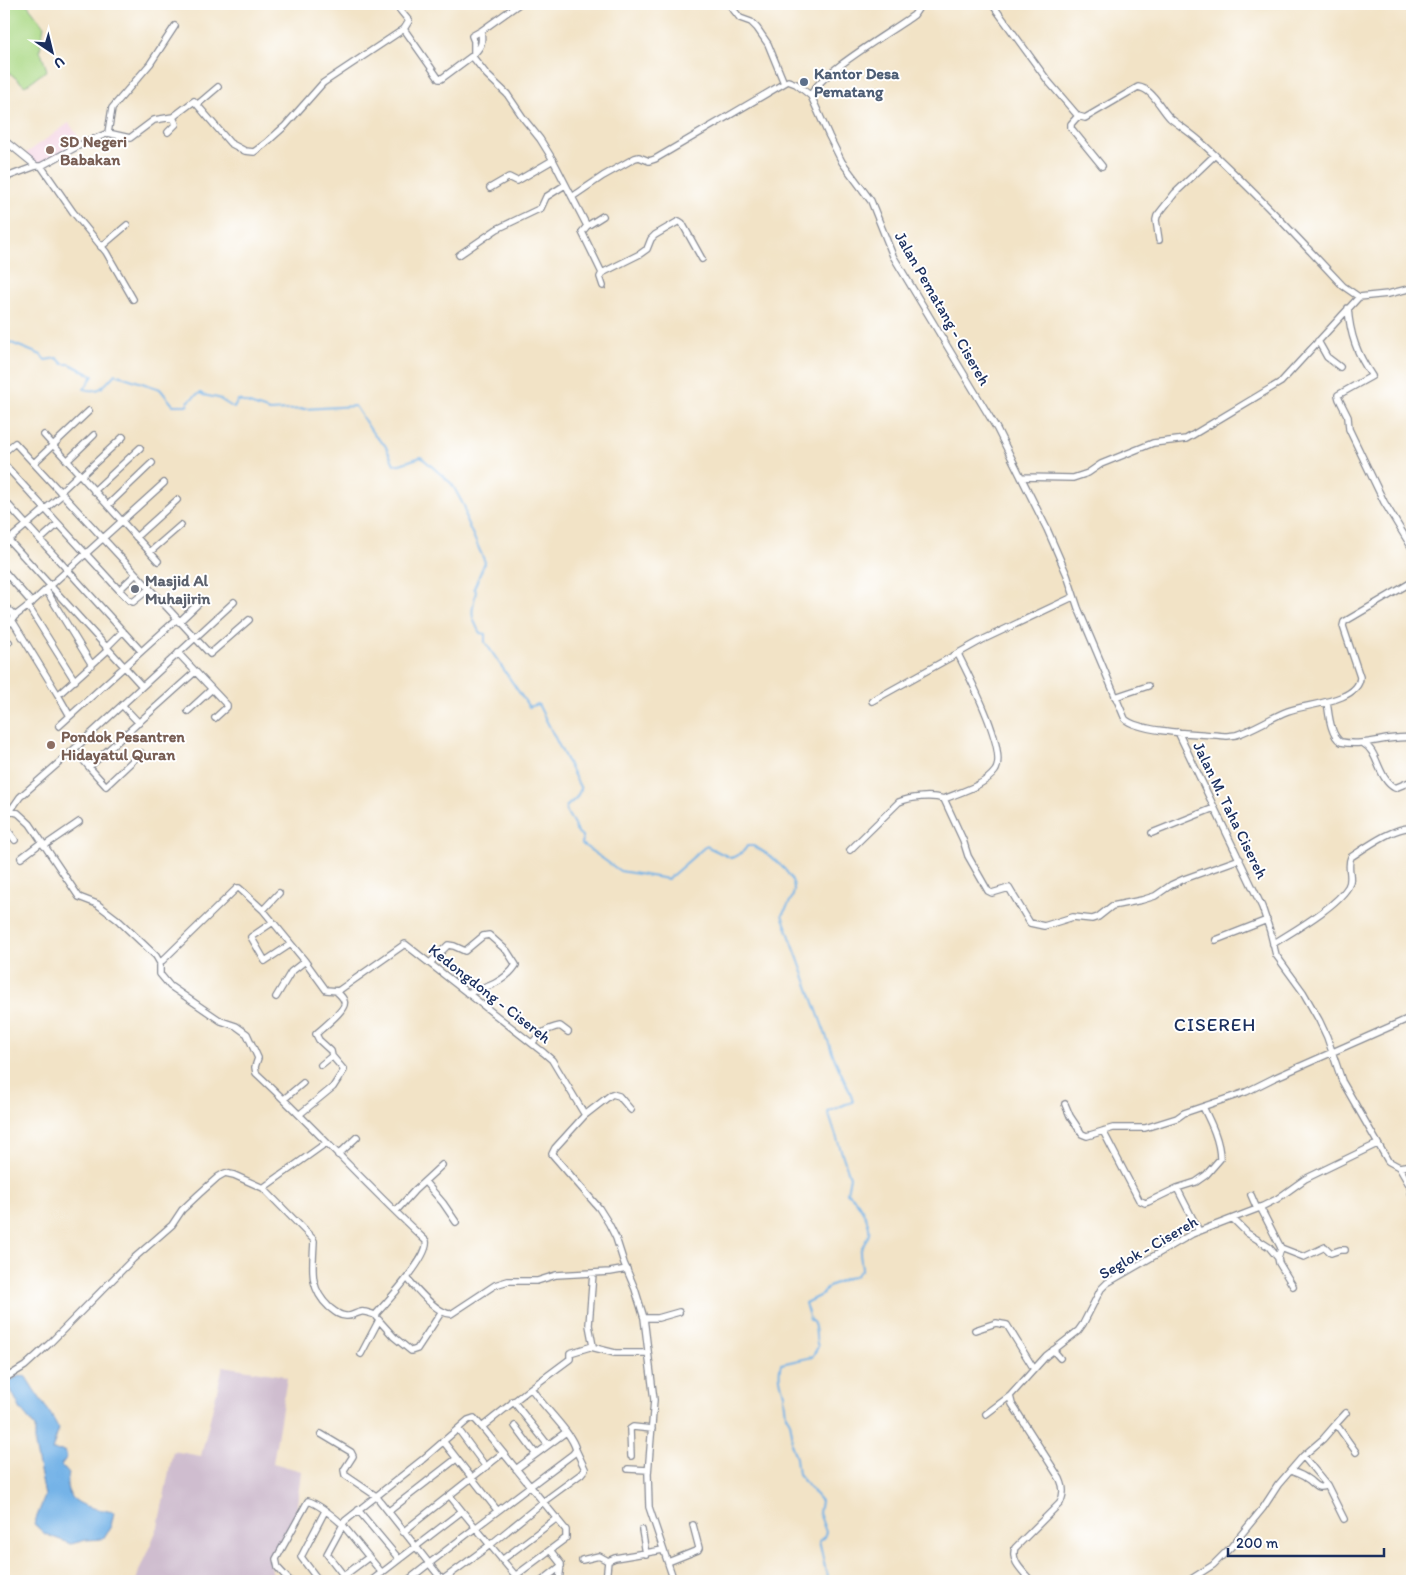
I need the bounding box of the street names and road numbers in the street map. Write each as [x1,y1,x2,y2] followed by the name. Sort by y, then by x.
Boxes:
[891,228,995,389] street label: Jalan Pematang - Cisereh
[1189,739,1272,882] street label: Jalan M. Taha Cisereh
[425,940,555,1047] street label: Kedongdong - Cisereh
[1096,1211,1201,1283] street label: Seglok - Cisereh

